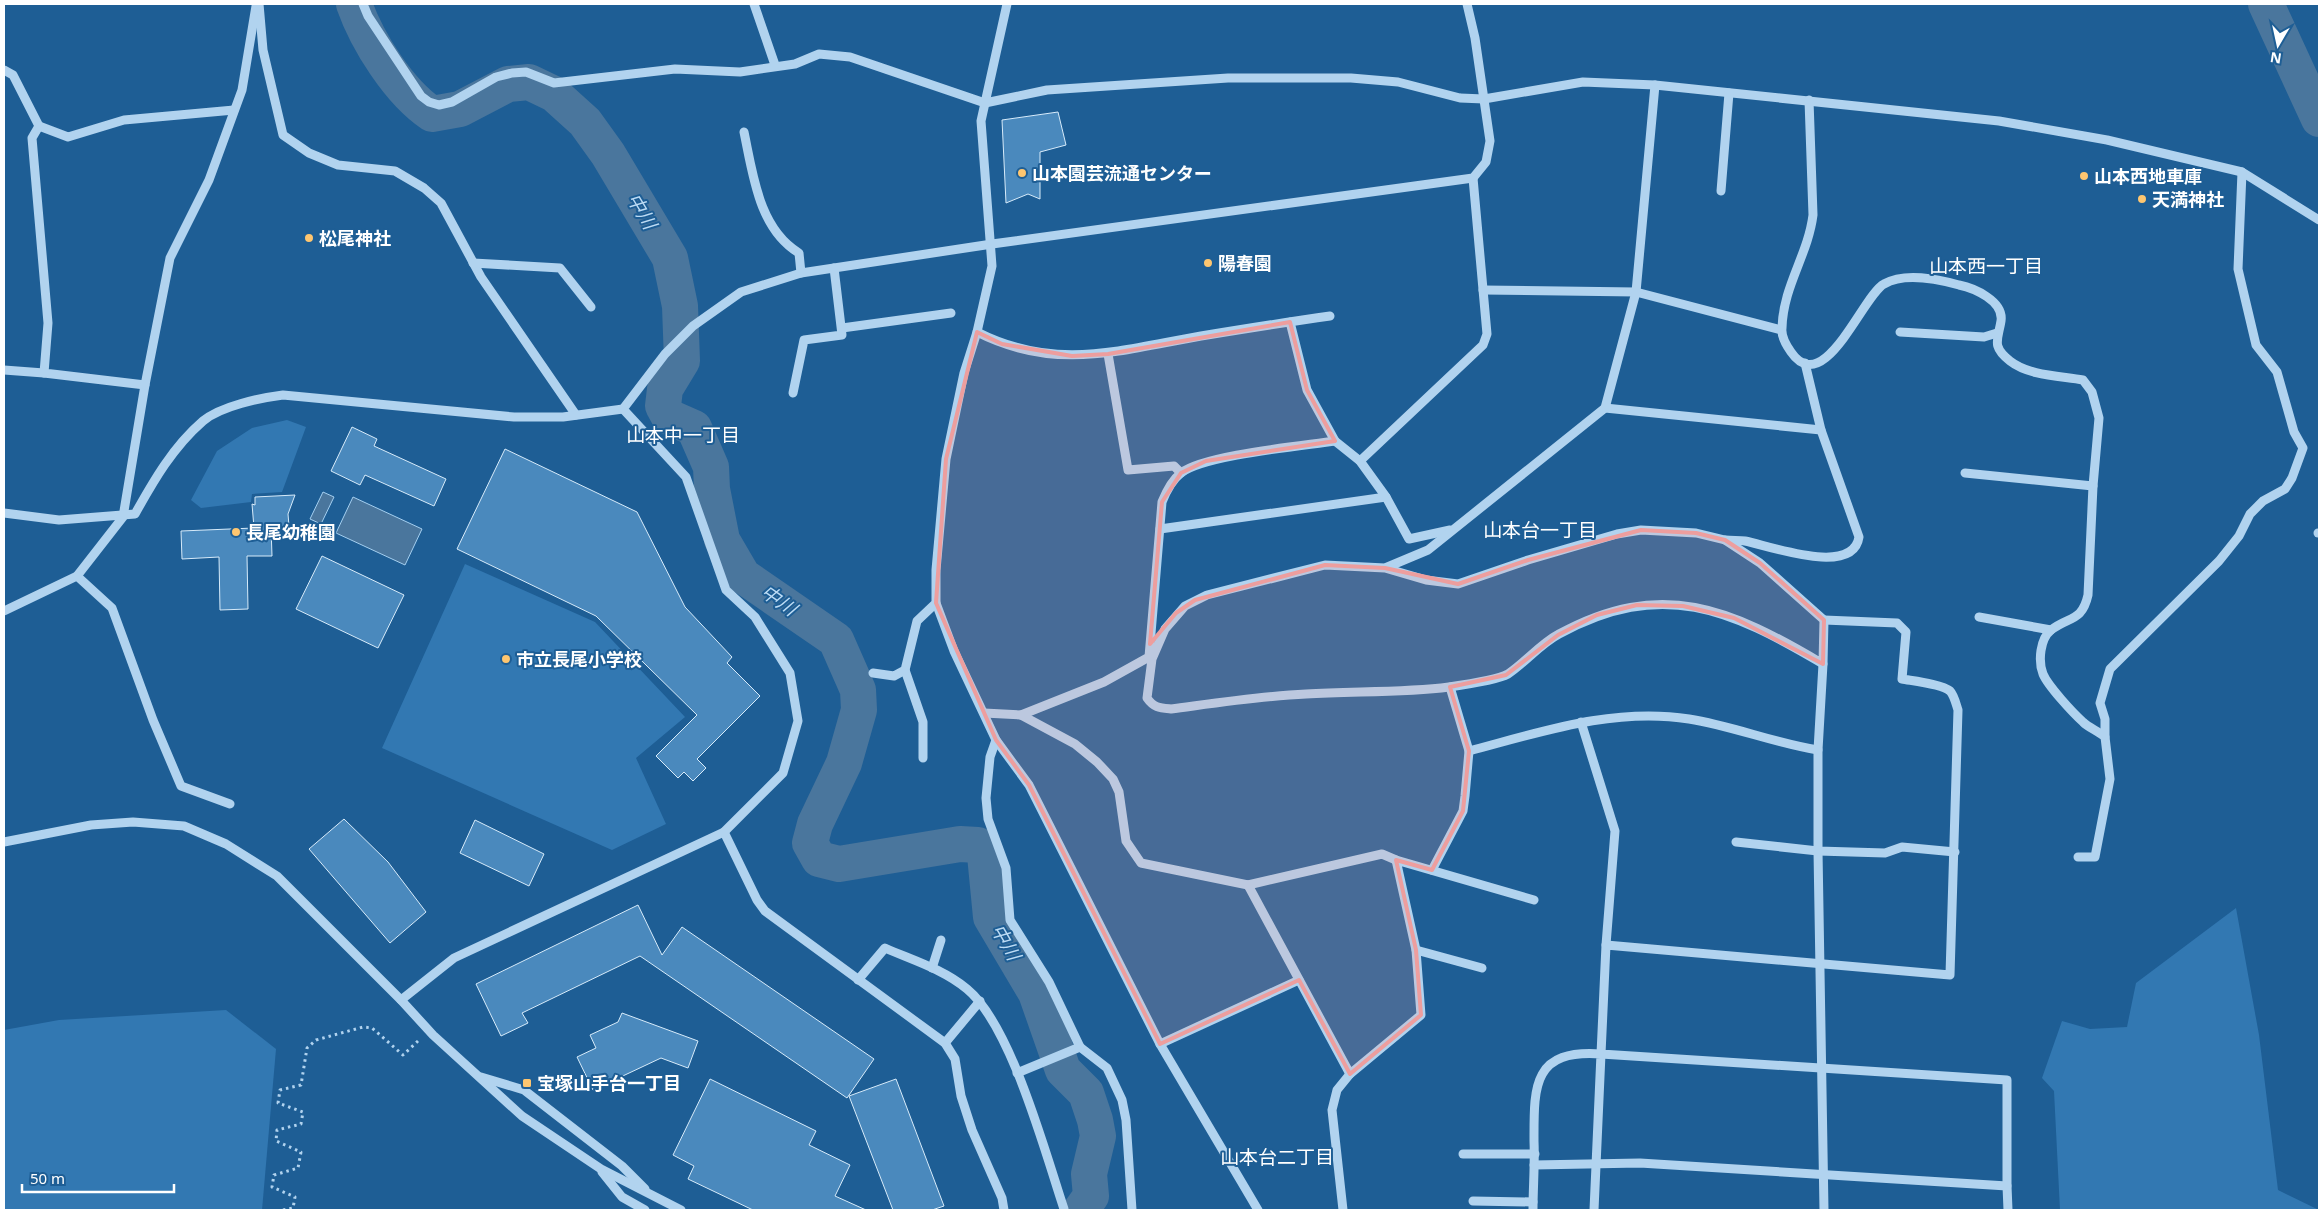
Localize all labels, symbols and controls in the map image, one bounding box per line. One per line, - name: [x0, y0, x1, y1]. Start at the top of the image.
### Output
- north arrow: [2253, 20, 2303, 70]
- text: N: [2269, 48, 2283, 69]
- place label: 山本園芸流通センター: [1032, 161, 1212, 185]
- place label: 山本西地車庫: [2094, 164, 2202, 188]
- marker: 山本園芸流通センター: [1016, 167, 1028, 179]
- marker: 山本西地車庫: [2078, 170, 2090, 182]
- place label: 天満神社: [2152, 187, 2224, 211]
- water label: 中川: [621, 188, 664, 236]
- marker: 天満神社: [2136, 193, 2148, 205]
- place label: 松尾神社: [319, 226, 391, 250]
- marker: 松尾神社: [303, 232, 315, 244]
- place label: 陽春園: [1218, 251, 1272, 275]
- district label: 山本西一丁目: [1929, 253, 2043, 279]
- marker: 陽春園: [1202, 257, 1214, 269]
- district label: 山本中一丁目: [626, 422, 740, 448]
- district label: 山本台一丁目: [1483, 517, 1597, 543]
- place label: 長尾幼稚園: [246, 520, 336, 544]
- marker: 長尾幼稚園: [230, 526, 242, 538]
- water label: 中川: [756, 578, 804, 623]
- place label: 市立長尾小学校: [516, 647, 642, 671]
- marker: 市立長尾小学校: [500, 653, 512, 665]
- water label: 中川: [985, 919, 1028, 967]
- place label: 宝塚山手台一丁目: [537, 1071, 681, 1095]
- marker: 宝塚山手台一丁目: [521, 1077, 533, 1089]
- district label: 山本台二丁目: [1220, 1144, 1334, 1170]
- scale bar: [22, 1162, 175, 1194]
- text: 50 m: [30, 1168, 65, 1188]

